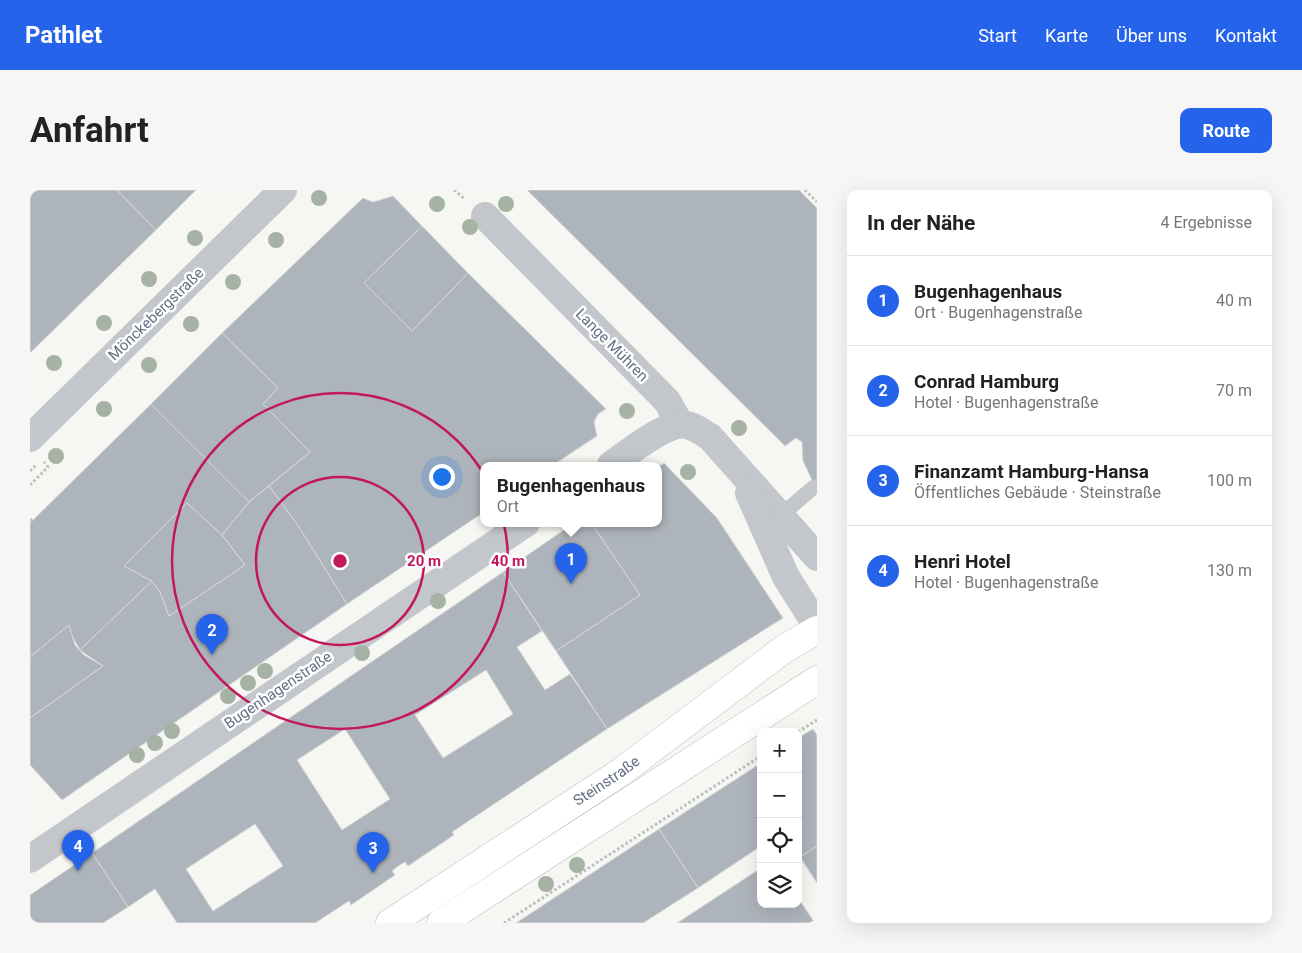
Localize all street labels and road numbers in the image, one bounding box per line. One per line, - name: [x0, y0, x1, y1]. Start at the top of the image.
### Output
- street label: Mönckebergstraße: [105, 264, 207, 364]
- street label: Lange Mühren: [572, 305, 652, 385]
- street label: Bugenhagenstraße: [221, 647, 335, 733]
- street label: Steinstraße: [570, 752, 643, 810]

